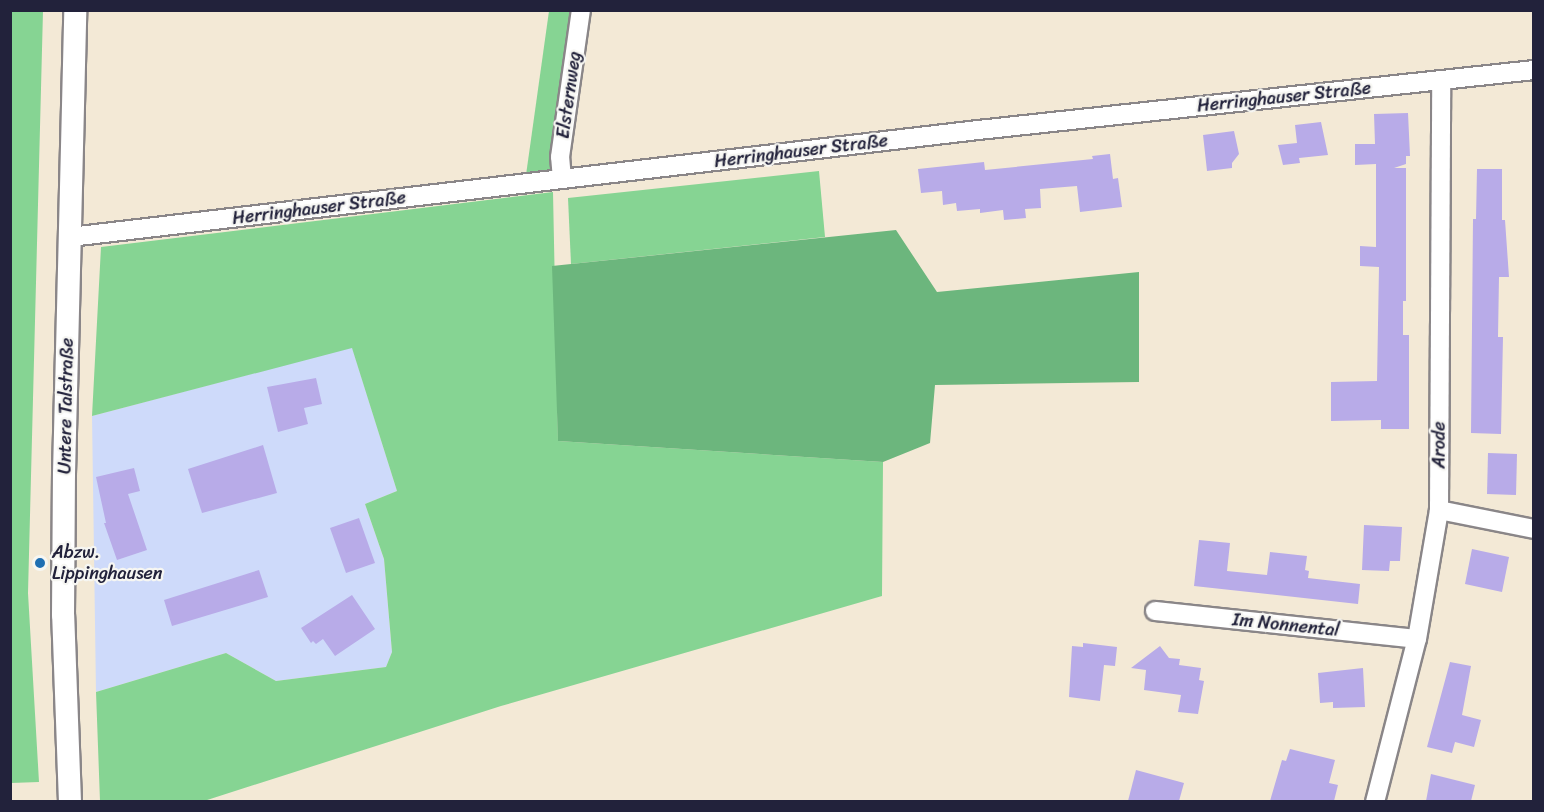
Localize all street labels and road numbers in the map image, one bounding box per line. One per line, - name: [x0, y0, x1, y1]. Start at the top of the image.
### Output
- street label: Elsternweg: [552, 50, 586, 140]
- street label: Herringhauser Straße: [1196, 77, 1372, 117]
- street label: Herringhauser Straße: [713, 130, 889, 172]
- street label: Herringhauser Straße: [231, 187, 407, 229]
- street label: Untere Talstraße: [54, 338, 78, 474]
- street label: Arode: [1428, 421, 1450, 469]
- street label: Im Nonnental: [1231, 609, 1341, 641]

